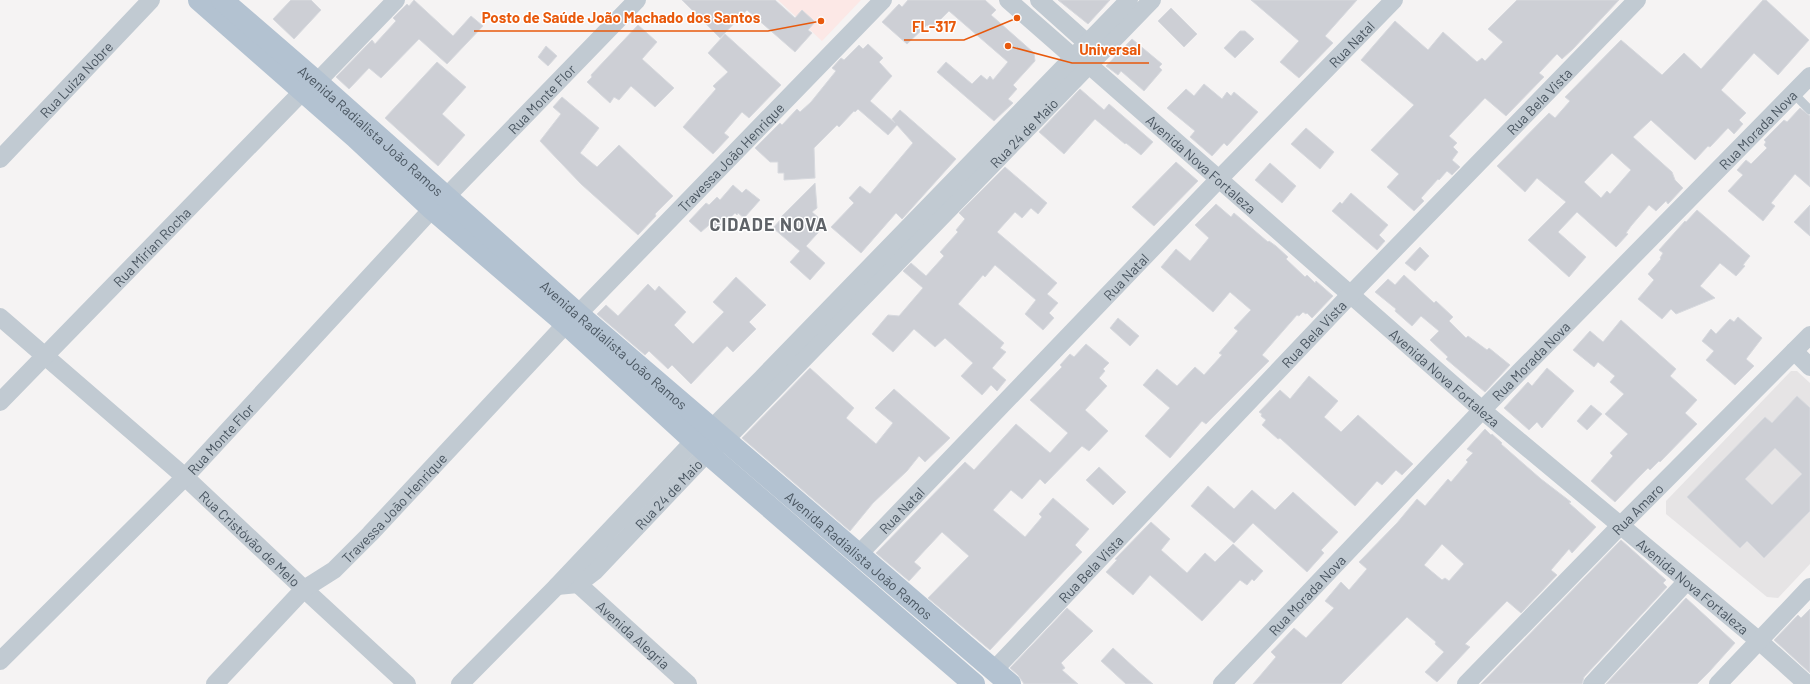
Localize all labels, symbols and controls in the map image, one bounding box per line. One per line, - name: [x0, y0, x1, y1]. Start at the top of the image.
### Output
- callout: Posto de Saúde João Machado dos Santos: [474, 4, 768, 31]
- text: Posto de Saúde João Machado dos Santos: [482, 8, 761, 26]
- callout: FL-317: [904, 13, 964, 40]
- text: FL-317: [912, 17, 957, 35]
- street label: Rua Natal: [1325, 17, 1378, 70]
- callout: Universal: [1072, 36, 1149, 63]
- street label: Rua Luiza Nobre: [36, 38, 116, 121]
- text: Universal: [1079, 40, 1141, 58]
- street label: Rua Monte Flor: [504, 60, 579, 137]
- street label: Avenida Radialista João Ramos: [295, 61, 447, 199]
- street label: Rua Bela Vista: [1503, 64, 1575, 138]
- street label: Rua Morada Nova: [1715, 86, 1800, 172]
- street label: Rua 24 de Maio: [986, 94, 1061, 171]
- street label: Travessa João Henrique: [674, 99, 787, 215]
- street label: Avenida Nova Fortaleza: [1143, 111, 1260, 217]
- street label: Rua Mirian Rocha: [109, 203, 194, 290]
- district label: CIDADE NOVA: [710, 213, 828, 235]
- street label: Rua Natal: [1099, 249, 1152, 303]
- street label: Avenida Radialista João Ramos: [537, 277, 691, 413]
- street label: Rua Bela Vista: [1278, 296, 1349, 371]
- street label: Rua Morada Nova: [1488, 317, 1573, 404]
- street label: Avenida Nova Fortaleza: [1386, 325, 1504, 430]
- street label: Rua Monte Flor: [183, 400, 257, 478]
- street label: Travessa João Henrique: [338, 449, 450, 566]
- street label: Rua 24 de Maio: [631, 455, 706, 532]
- street label: Rua Amaro: [1608, 479, 1666, 538]
- street label: Rua Natal: [875, 483, 928, 537]
- street label: Rua Cristóvão de Melo: [196, 487, 304, 590]
- street label: Avenida Radialista João Ramos: [782, 487, 936, 623]
- street label: Rua Bela Vista: [1055, 531, 1126, 606]
- street label: Avenida Nova Fortaleza: [1634, 534, 1753, 637]
- street label: Rua Morada Nova: [1265, 551, 1349, 638]
- street label: Avenida Alegria: [593, 597, 674, 672]

